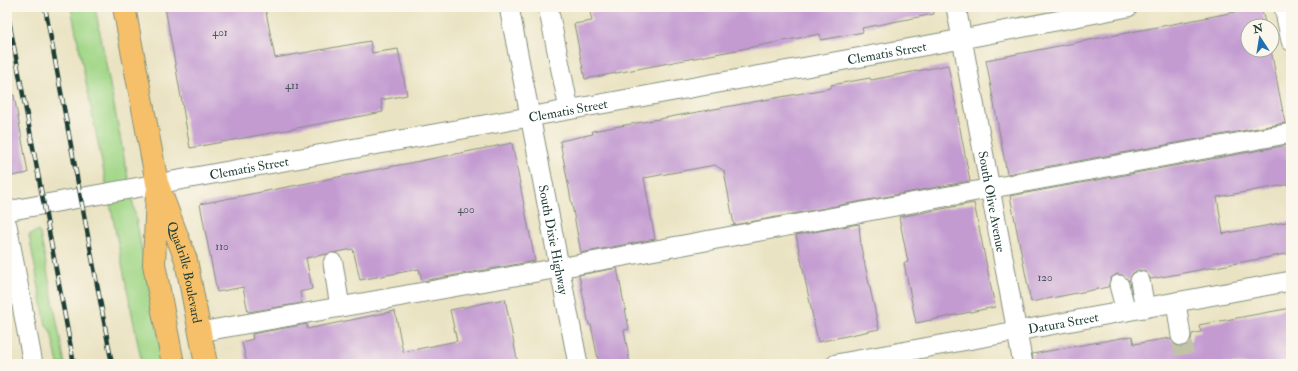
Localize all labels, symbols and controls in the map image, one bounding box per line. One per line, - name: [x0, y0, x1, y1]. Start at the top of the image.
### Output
- north arrow: [1240, 18, 1280, 58]
- text: N: [1251, 21, 1265, 36]
- house number: 401: [212, 26, 228, 39]
- street label: Clematis Street: [846, 39, 928, 68]
- house number: 411: [285, 79, 299, 92]
- street label: Clematis Street: [527, 96, 609, 126]
- street label: South Olive Avenue: [974, 150, 1009, 254]
- street label: Clematis Street: [209, 153, 290, 183]
- street label: South Dixie Highway: [535, 184, 571, 297]
- house number: 400: [457, 203, 475, 216]
- street label: Quadrille Boulevard: [163, 219, 205, 325]
- house number: 110: [215, 240, 229, 253]
- house number: 120: [1037, 271, 1053, 284]
- street label: Datura Street: [1027, 309, 1100, 338]

